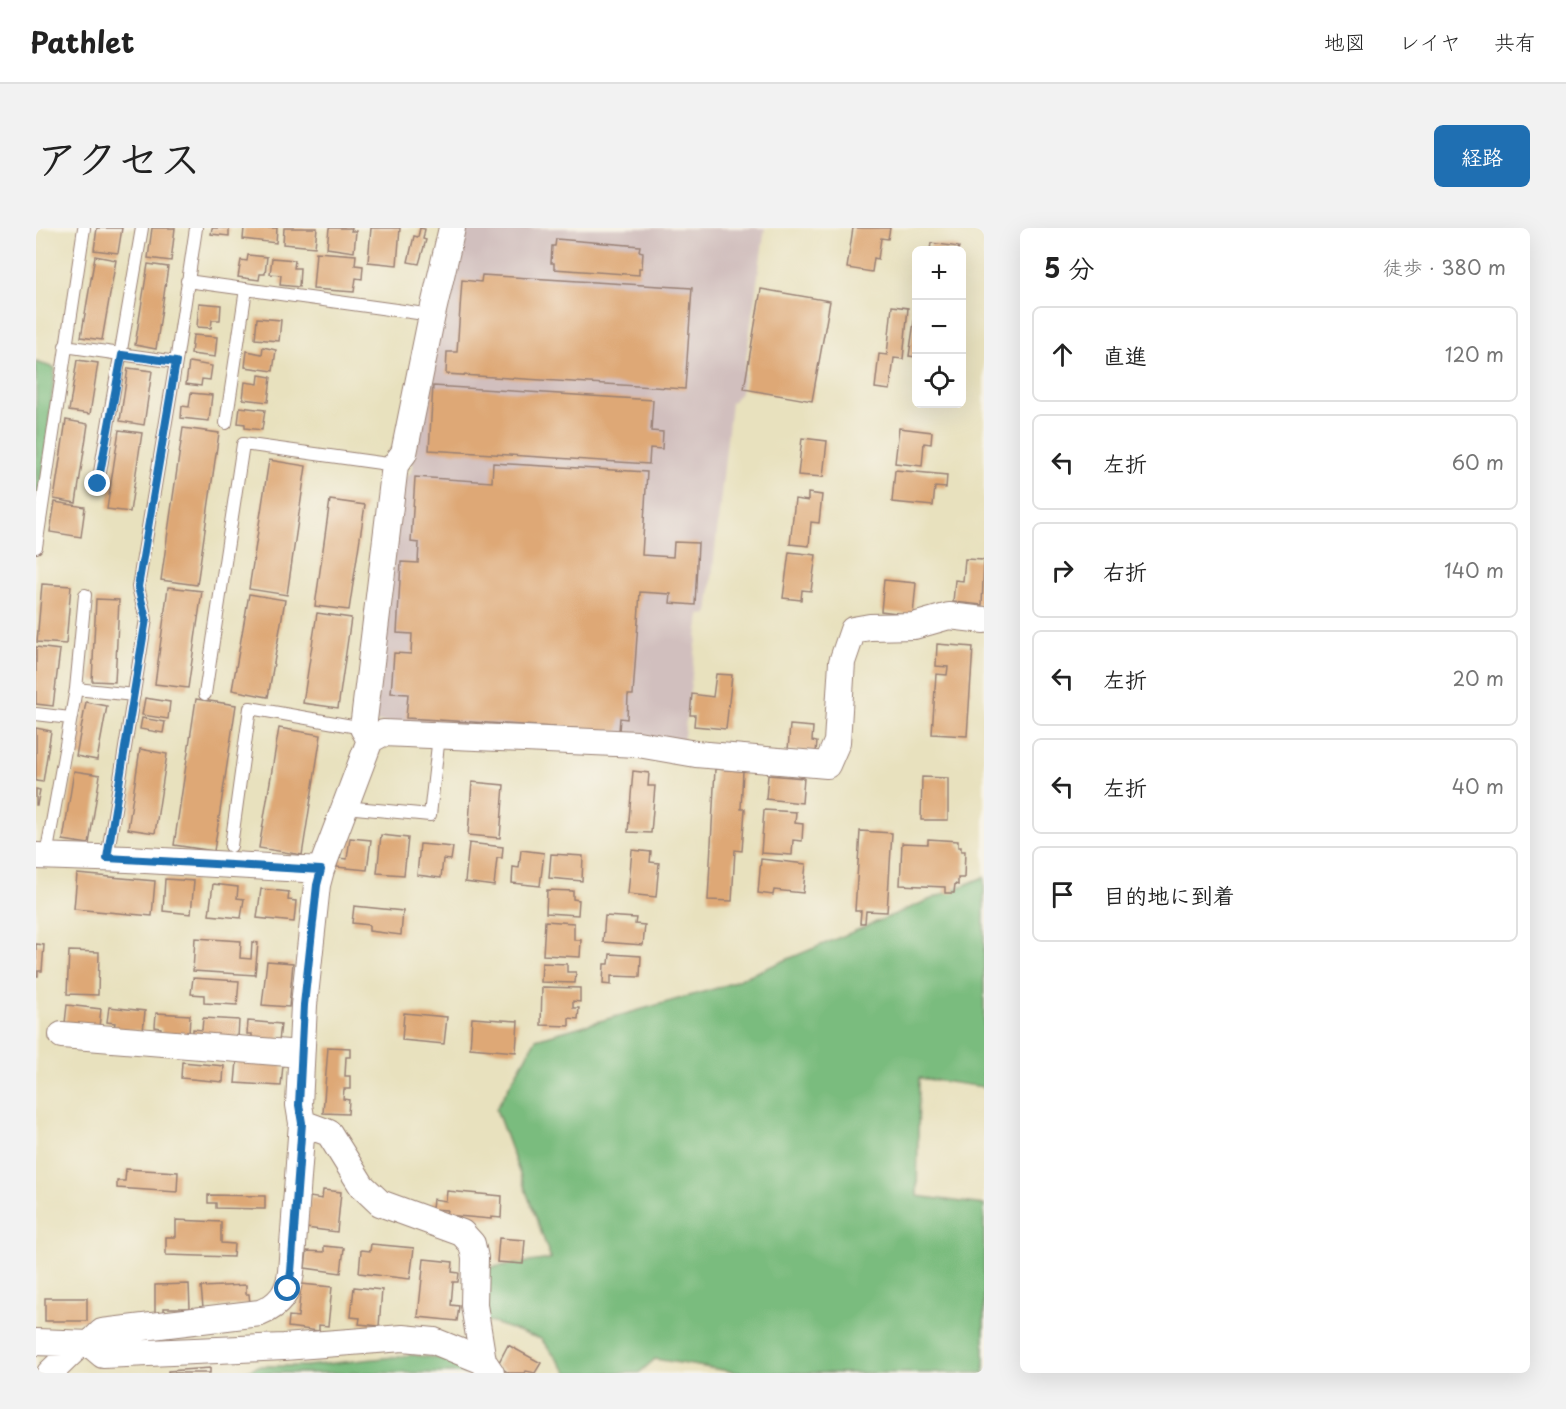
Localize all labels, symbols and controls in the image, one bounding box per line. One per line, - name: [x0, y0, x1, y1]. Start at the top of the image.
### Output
- text: Pathlet: [30, 20, 134, 63]
- text: 地図: [1324, 25, 1366, 57]
- text: レイヤ: [1399, 25, 1461, 57]
- text: 共有: [1494, 25, 1536, 57]
- text: アクセス: [36, 125, 201, 188]
- button: 経路: [1434, 125, 1530, 187]
- map controls: [912, 246, 966, 408]
- button: +: [912, 246, 966, 300]
- text: 5 分: [1044, 248, 1094, 287]
- text: 徒歩 · 380 m: [1383, 252, 1506, 282]
- button: −: [912, 300, 966, 354]
- icon: ahead: [1046, 338, 1079, 371]
- text: 直進: [1103, 338, 1147, 371]
- text: 120 m: [1445, 339, 1504, 369]
- button: locate: [912, 354, 966, 408]
- icon: left: [1046, 446, 1079, 479]
- text: 左折: [1103, 446, 1147, 479]
- text: 60 m: [1452, 447, 1504, 477]
- route end: [84, 470, 110, 496]
- icon: right: [1046, 554, 1079, 587]
- text: 右折: [1103, 554, 1147, 587]
- text: 140 m: [1444, 555, 1504, 585]
- icon: left: [1046, 662, 1079, 695]
- text: 左折: [1103, 662, 1147, 695]
- text: 20 m: [1452, 663, 1504, 693]
- icon: left: [1046, 770, 1079, 803]
- text: 左折: [1103, 770, 1147, 803]
- text: 40 m: [1452, 771, 1504, 801]
- icon: arrive: [1046, 878, 1079, 911]
- text: 目的地に到着: [1103, 878, 1235, 911]
- route start: [274, 1275, 300, 1301]

